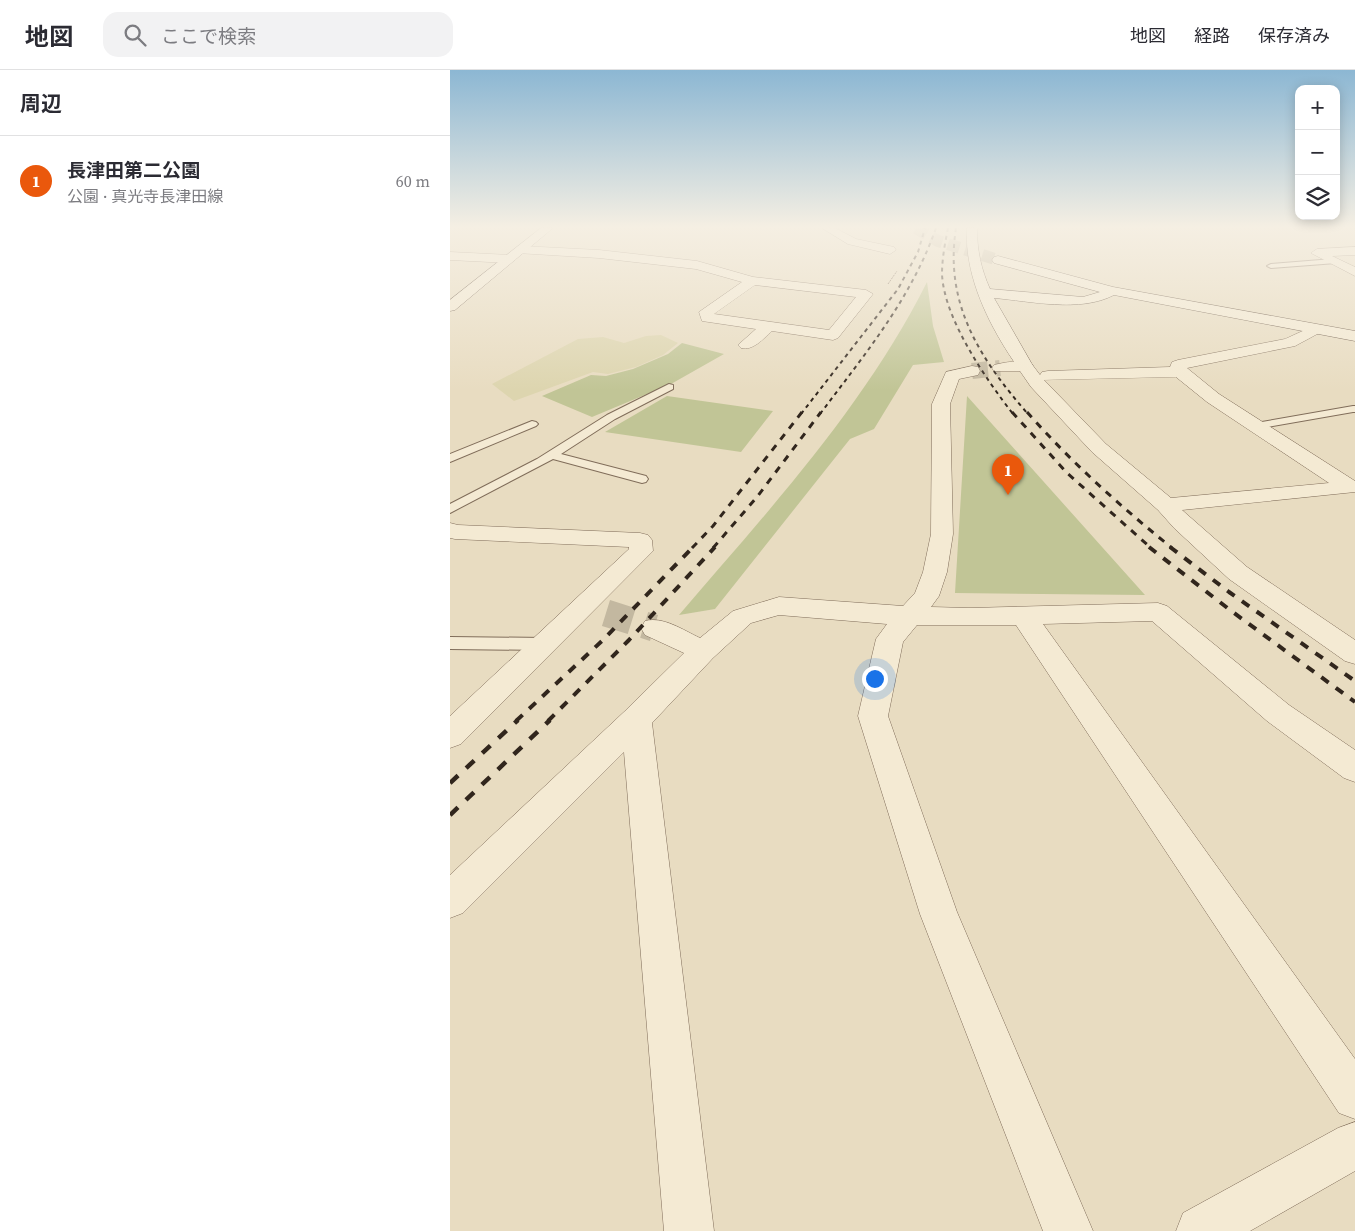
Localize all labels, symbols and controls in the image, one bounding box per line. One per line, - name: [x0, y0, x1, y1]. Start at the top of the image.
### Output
- search box: [103, 12, 453, 57]
- text: 地図: [25, 20, 73, 53]
- icon: search: [121, 21, 149, 49]
- text: ここで検索: [161, 23, 256, 49]
- text: 地図: [1130, 23, 1166, 48]
- text: 経路: [1194, 23, 1230, 48]
- text: 保存済み: [1258, 23, 1330, 48]
- map controls: [1295, 85, 1340, 220]
- button: +: [1295, 85, 1340, 130]
- text: 周辺: [20, 89, 62, 118]
- button: −: [1295, 130, 1340, 175]
- text: 長津田第二公園: [67, 157, 200, 183]
- text: 1: [32, 170, 40, 192]
- text: 60 m: [396, 170, 430, 192]
- button: layers: [1295, 175, 1340, 220]
- text: 公園 · 真光寺長津田線: [67, 185, 223, 207]
- pin: 1: [992, 454, 1024, 495]
- your location: [862, 666, 888, 692]

